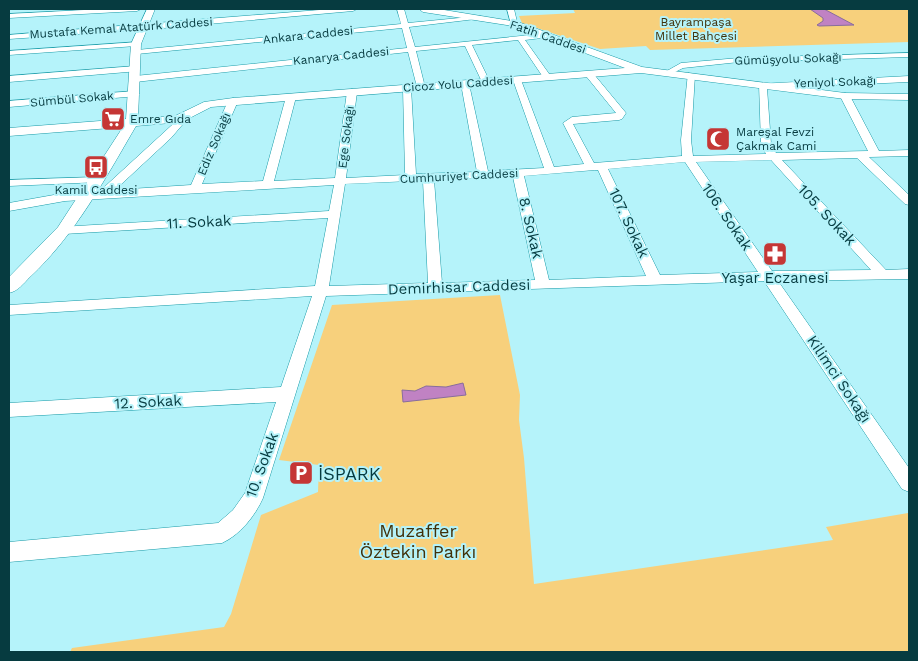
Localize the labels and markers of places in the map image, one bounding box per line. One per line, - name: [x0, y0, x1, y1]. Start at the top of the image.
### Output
- supermarket icon: Emre Gıda: [100, 106, 126, 132]
- place label: Emre Gıda: [130, 112, 191, 126]
- place label: Mareşal Fevzi Çakmak Cami: [736, 125, 816, 153]
- mosque icon: Mareşal Fevzi Çakmak Cami: [705, 126, 731, 152]
- bus stop icon: Kamil Caddesi: [83, 154, 109, 180]
- place label: Kamil Caddesi: [55, 183, 137, 197]
- pharmacy icon: Yaşar Eczanesi: [762, 241, 788, 267]
- place label: Yaşar Eczanesi: [721, 269, 829, 287]
- parking icon: İSPARK: [288, 460, 314, 486]
- place label: İSPARK: [318, 463, 381, 484]

